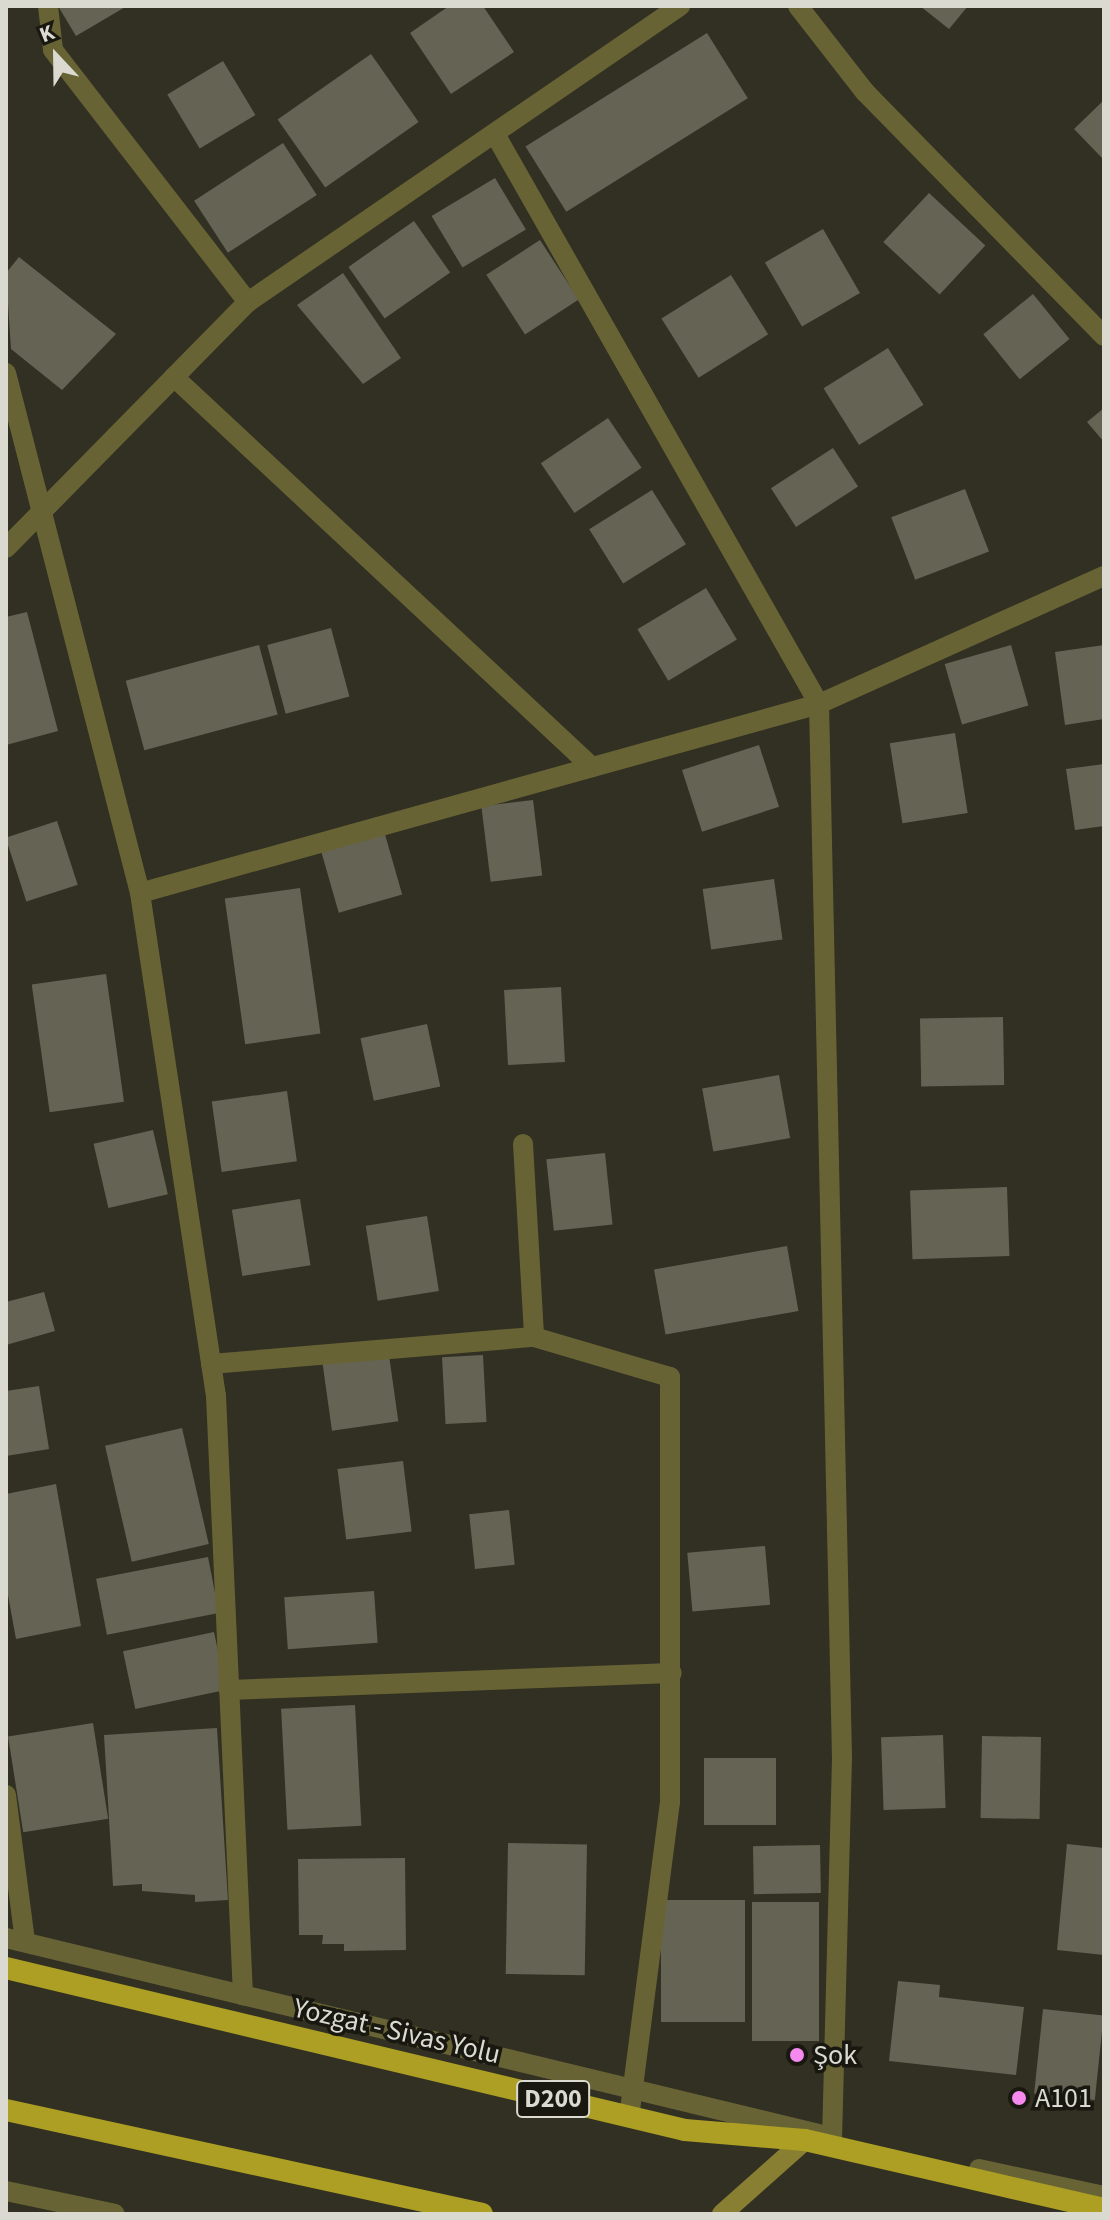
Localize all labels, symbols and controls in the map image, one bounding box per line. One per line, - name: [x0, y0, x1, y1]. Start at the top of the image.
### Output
- north arrow: [16, 16, 96, 96]
- text: K: [35, 16, 59, 51]
- street label: Yozgat - Sivas Yolu: [290, 1991, 504, 2071]
- place label: Şok: [813, 2038, 857, 2072]
- marker: Şok: [788, 2046, 806, 2064]
- road number: D200: [515, 2077, 591, 2121]
- place label: A101: [1035, 2081, 1092, 2115]
- marker: A101: [1010, 2089, 1028, 2107]

